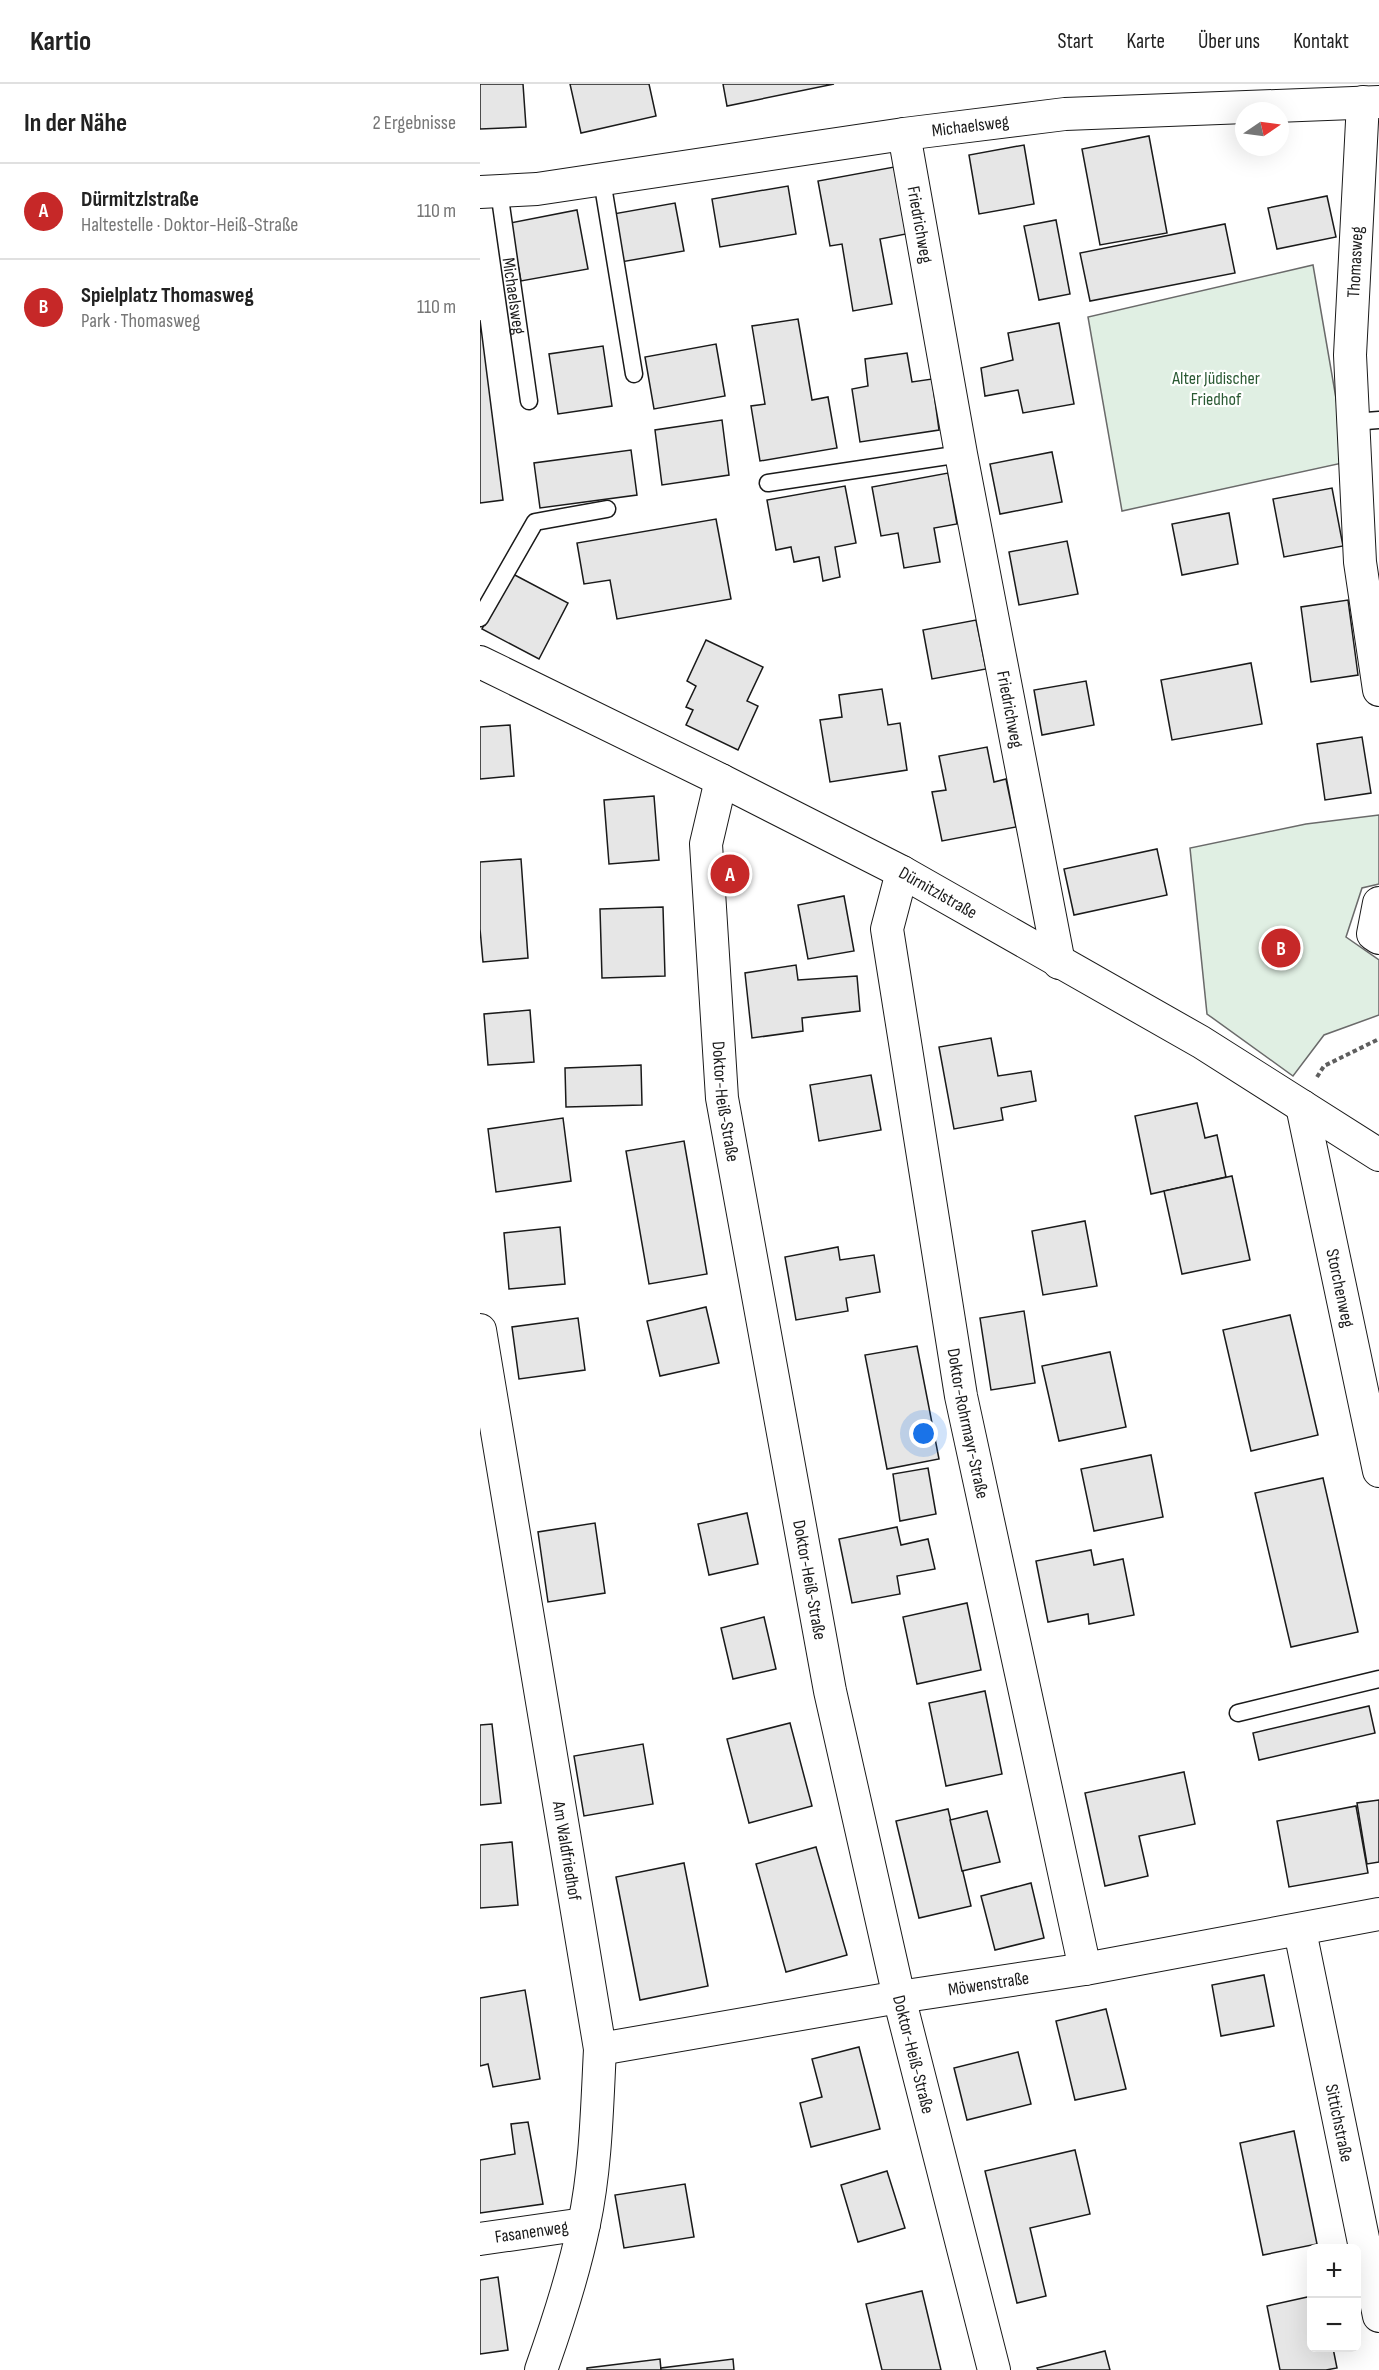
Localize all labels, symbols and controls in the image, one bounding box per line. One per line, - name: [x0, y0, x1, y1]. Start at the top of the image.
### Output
- text: Kartio: [30, 25, 91, 58]
- text: Start: [1057, 29, 1094, 54]
- text: Karte: [1127, 29, 1165, 54]
- text: Über uns: [1198, 29, 1260, 54]
- text: Kontakt: [1293, 29, 1349, 54]
- north arrow: [1235, 102, 1289, 156]
- text: In der Nähe: [24, 108, 127, 139]
- text: 2 Ergebnisse: [372, 111, 456, 135]
- street label: Michaelsweg: [931, 111, 1010, 141]
- street label: Friedrichweg: [902, 184, 937, 265]
- text: Dürmitzlstraße: [81, 186, 199, 213]
- text: A: [39, 199, 48, 223]
- text: 110 m: [417, 199, 456, 223]
- text: Haltestelle · Doktor-Heiß-Straße: [81, 213, 298, 237]
- street label: Thomasweg: [1343, 226, 1368, 298]
- street label: Michaelsweg: [498, 256, 529, 336]
- text: Spielplatz Thomasweg: [81, 282, 254, 309]
- text: B: [39, 295, 48, 319]
- text: 110 m: [417, 295, 456, 319]
- text: Park · Thomasweg: [81, 309, 200, 333]
- park label: Alter Jüdischer Friedhof: [1171, 368, 1260, 410]
- street label: Friedrichweg: [992, 669, 1027, 750]
- pin: A: [710, 852, 750, 896]
- street label: Dürnitzlstraße: [895, 862, 981, 924]
- pin: B: [1262, 926, 1300, 970]
- street label: Doktor-Heiß-Straße: [707, 1041, 743, 1163]
- street label: Storchenweg: [1321, 1247, 1358, 1329]
- street label: Doktor-Rohrmayr-Straße: [943, 1347, 993, 1501]
- your location: [909, 1419, 938, 1448]
- street label: Doktor-Heiß-Straße: [788, 1518, 830, 1642]
- street label: Am Waldfriedhof: [548, 1799, 585, 1903]
- street label: Möwenstraße: [947, 1968, 1031, 2000]
- street label: Doktor-Heiß-Straße: [888, 1993, 938, 2116]
- street label: Sittichstraße: [1321, 2082, 1357, 2164]
- street label: Fasanenweg: [493, 2216, 570, 2248]
- map controls: [1307, 2244, 1361, 2352]
- button: +: [1307, 2244, 1361, 2298]
- button: −: [1307, 2298, 1361, 2352]

